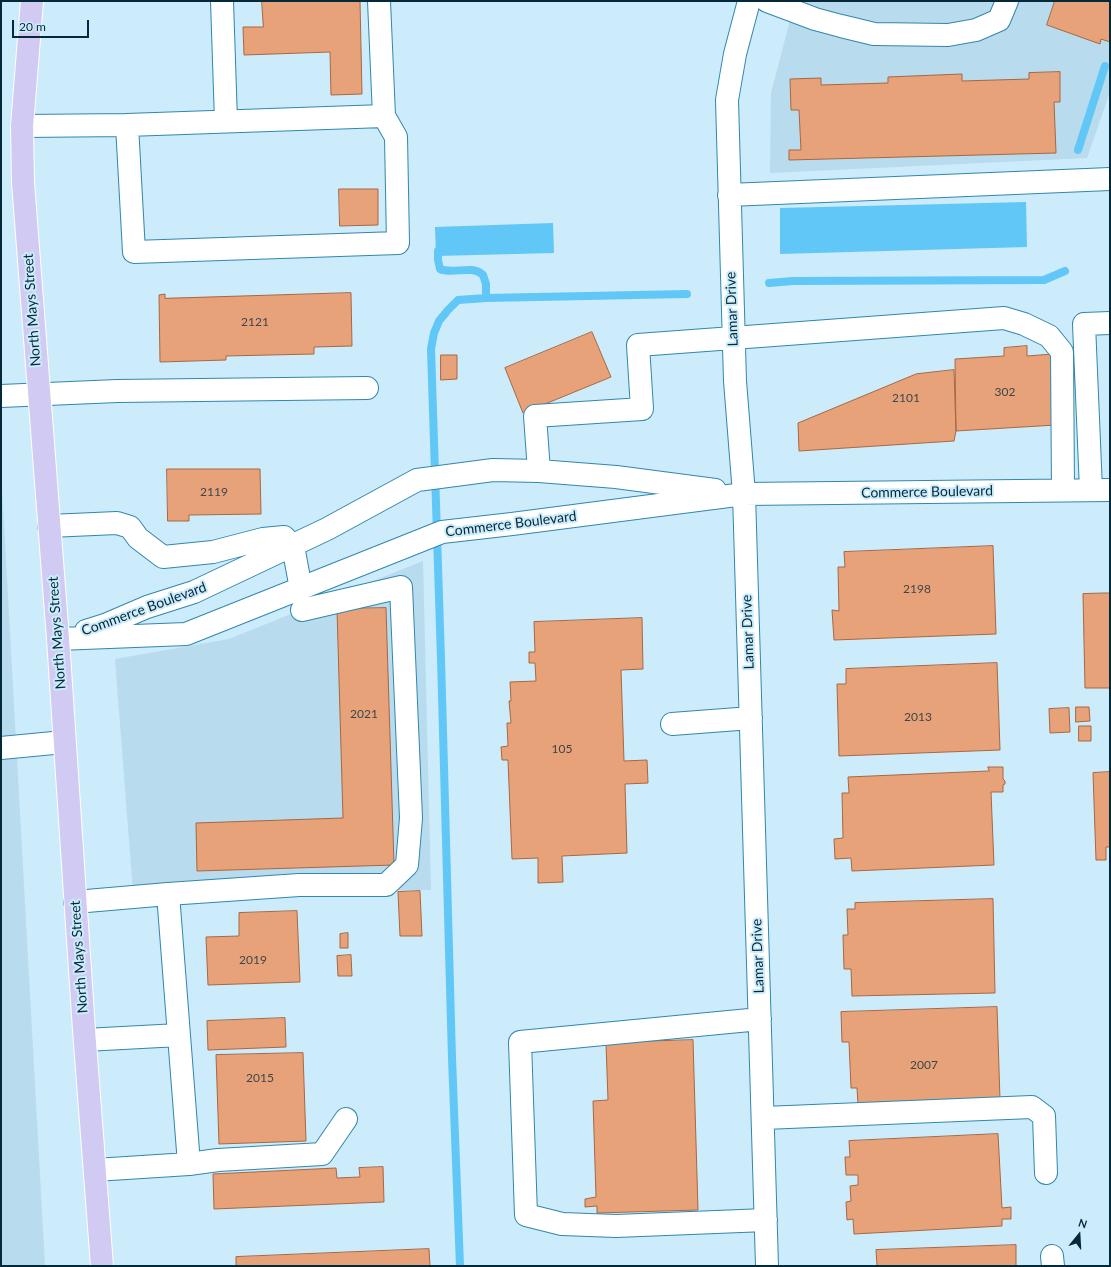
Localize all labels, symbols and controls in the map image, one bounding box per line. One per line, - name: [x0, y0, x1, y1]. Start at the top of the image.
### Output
- scale bar: [14, 12, 91, 38]
- text: 20 m: [19, 19, 46, 34]
- street label: North Mays Street: [20, 253, 44, 367]
- street label: Lamar Drive: [722, 271, 742, 347]
- house number: 2121: [241, 315, 269, 329]
- house number: 302: [995, 385, 1015, 399]
- house number: 2101: [892, 391, 920, 405]
- street label: Commerce Boulevard: [861, 482, 993, 502]
- house number: 2119: [200, 485, 228, 499]
- street label: Commerce Boulevard: [445, 508, 577, 540]
- street label: North Mays Street: [45, 576, 69, 690]
- street label: Commerce Boulevard: [79, 579, 209, 639]
- house number: 2198: [903, 582, 931, 596]
- street label: Lamar Drive: [738, 594, 758, 670]
- house number: 2021: [350, 707, 378, 721]
- house number: 2013: [904, 710, 932, 724]
- house number: 105: [552, 742, 572, 756]
- street label: North Mays Street: [67, 900, 91, 1014]
- street label: Lamar Drive: [748, 918, 768, 994]
- house number: 2019: [239, 953, 267, 967]
- house number: 2007: [910, 1058, 938, 1072]
- house number: 2015: [246, 1071, 274, 1085]
- north arrow: [1059, 1215, 1099, 1255]
- text: N: [1077, 1216, 1089, 1231]

